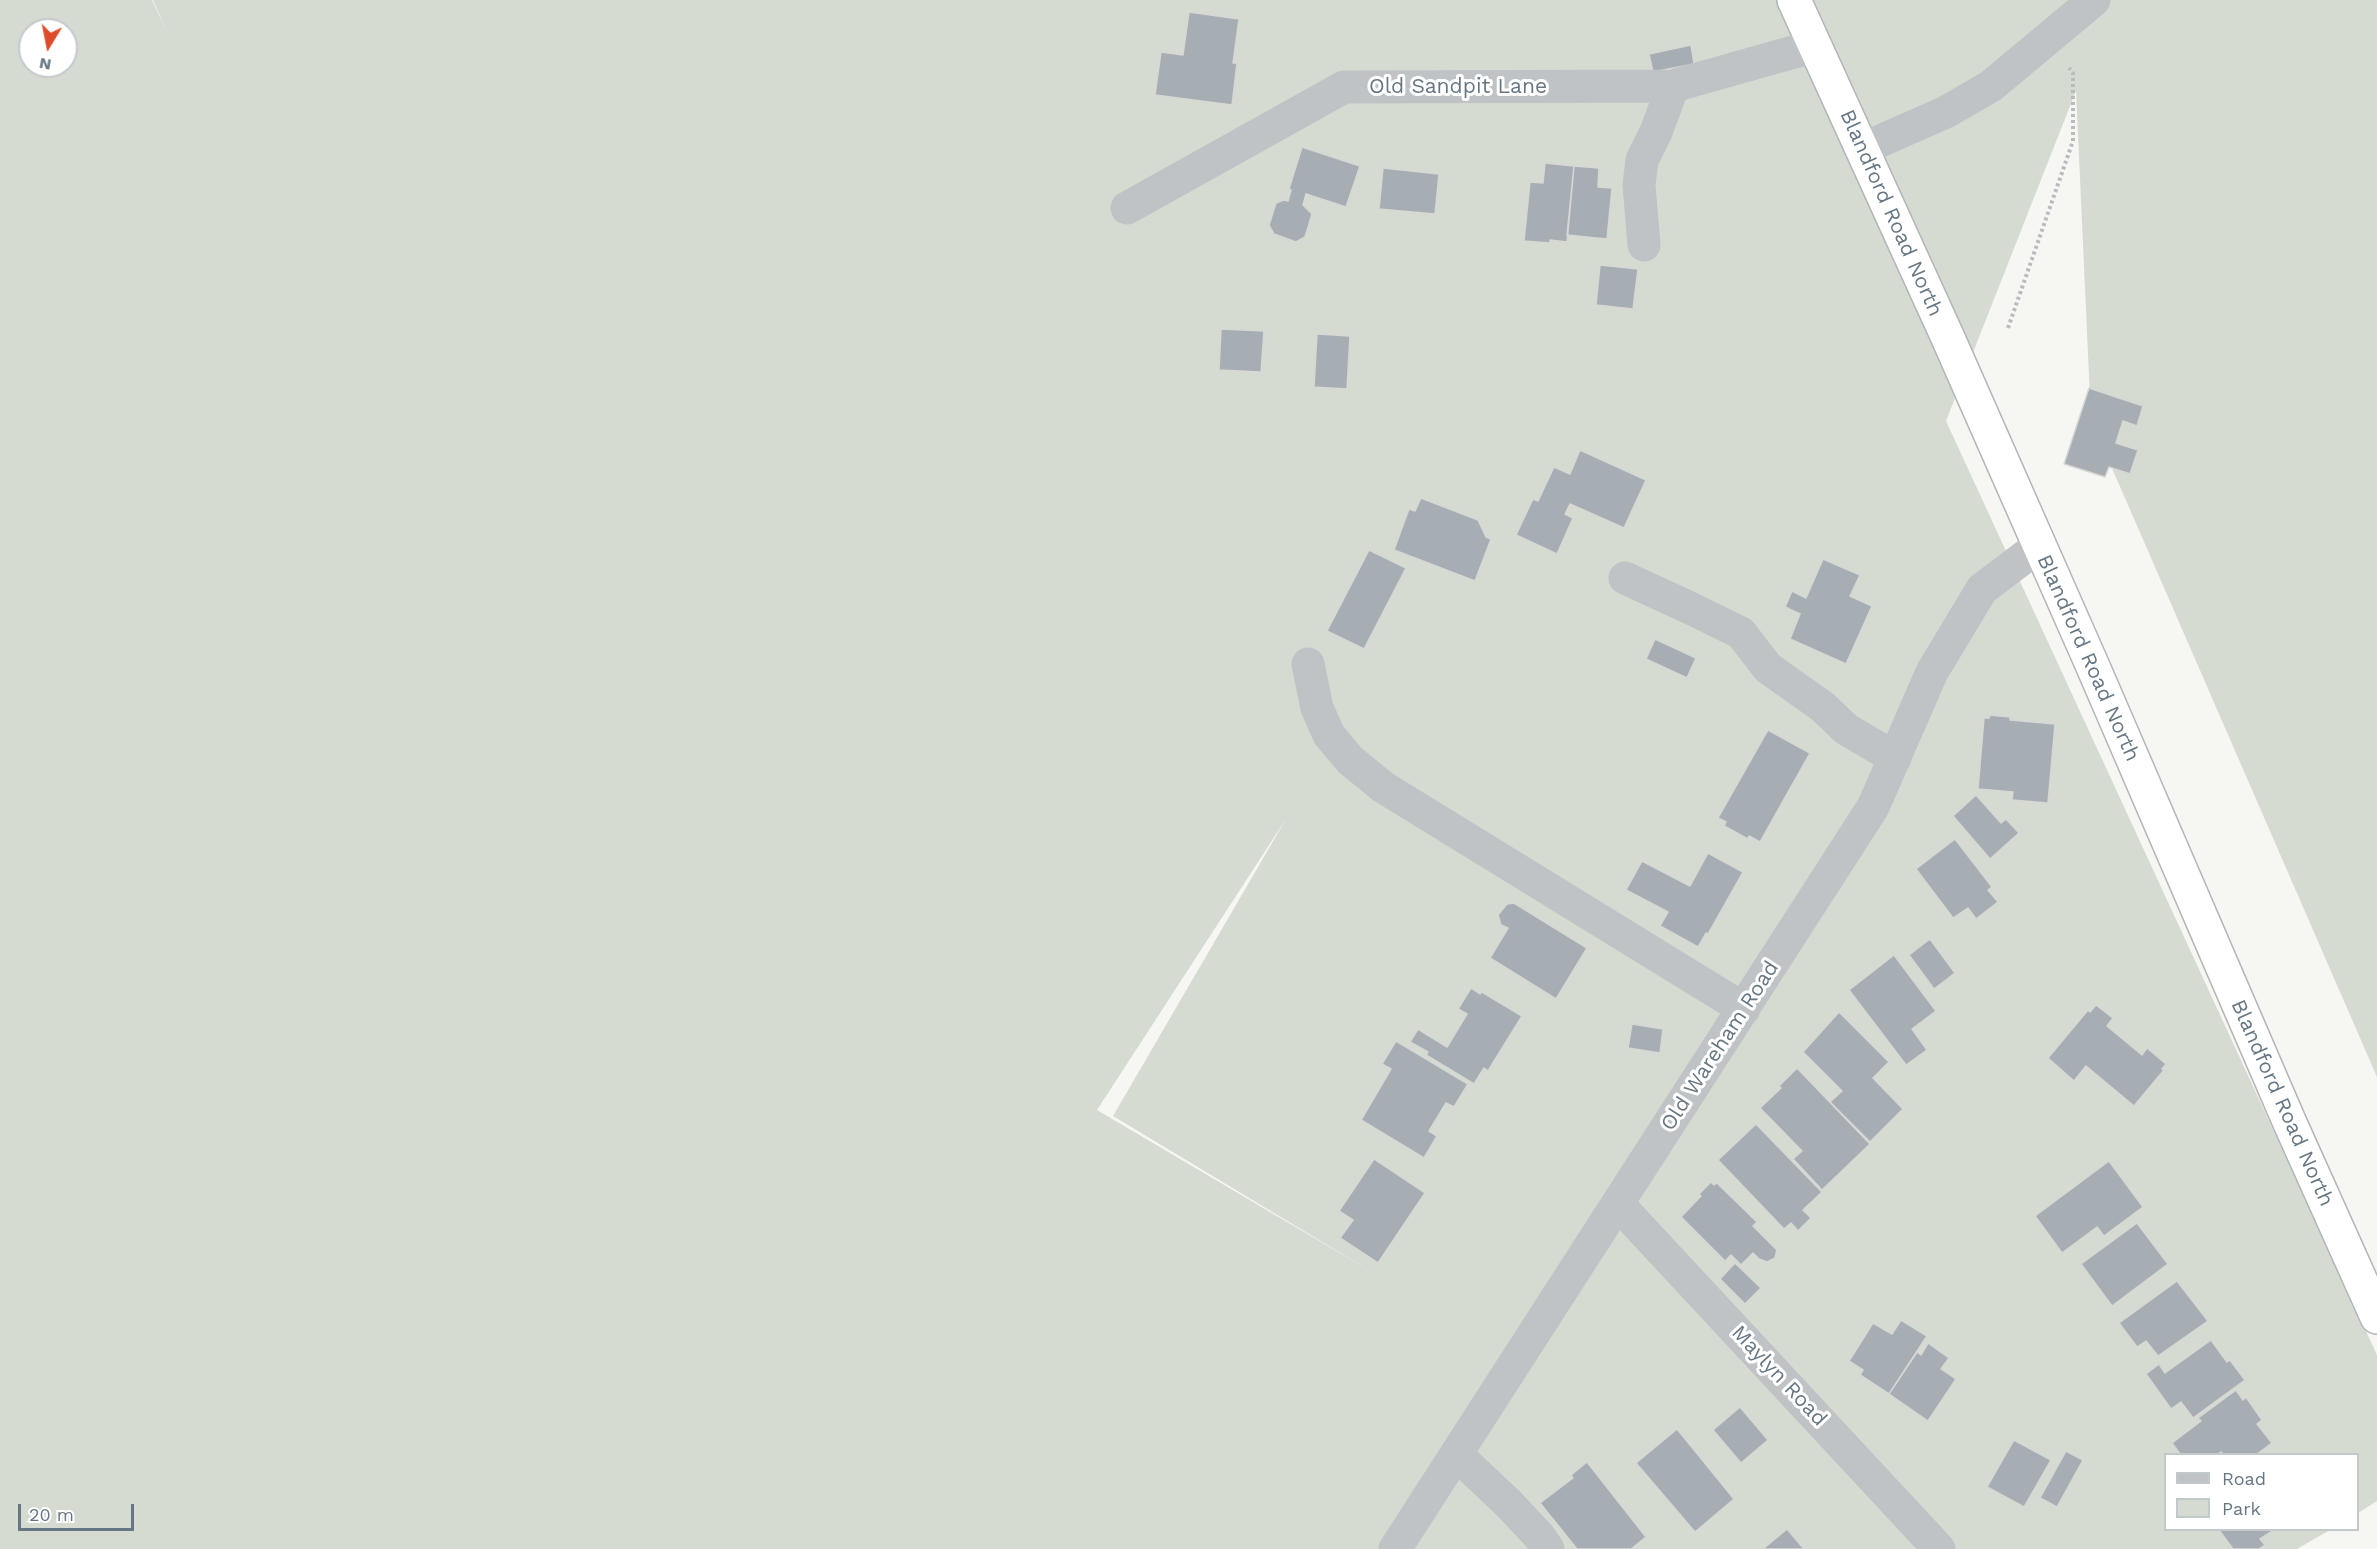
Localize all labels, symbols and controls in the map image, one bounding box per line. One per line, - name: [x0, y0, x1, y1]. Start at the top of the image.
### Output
- north arrow: [18, 18, 78, 78]
- text: N: [38, 54, 53, 75]
- street label: Old Sandpit Lane: [1369, 74, 1547, 100]
- street label: Blandford Road North: [1834, 106, 1948, 320]
- street label: Blandford Road North: [2031, 551, 2145, 765]
- street label: Old Wareham Road: [1656, 956, 1784, 1136]
- street label: Blandford Road North: [2225, 996, 2339, 1210]
- street label: Maylyn Road: [1726, 1321, 1832, 1431]
- legend: [2164, 1453, 2359, 1531]
- text: Road: [2222, 1468, 2266, 1489]
- scale bar: [21, 1492, 136, 1530]
- text: Park: [2222, 1498, 2261, 1519]
- text: 20 m: [29, 1504, 74, 1525]

